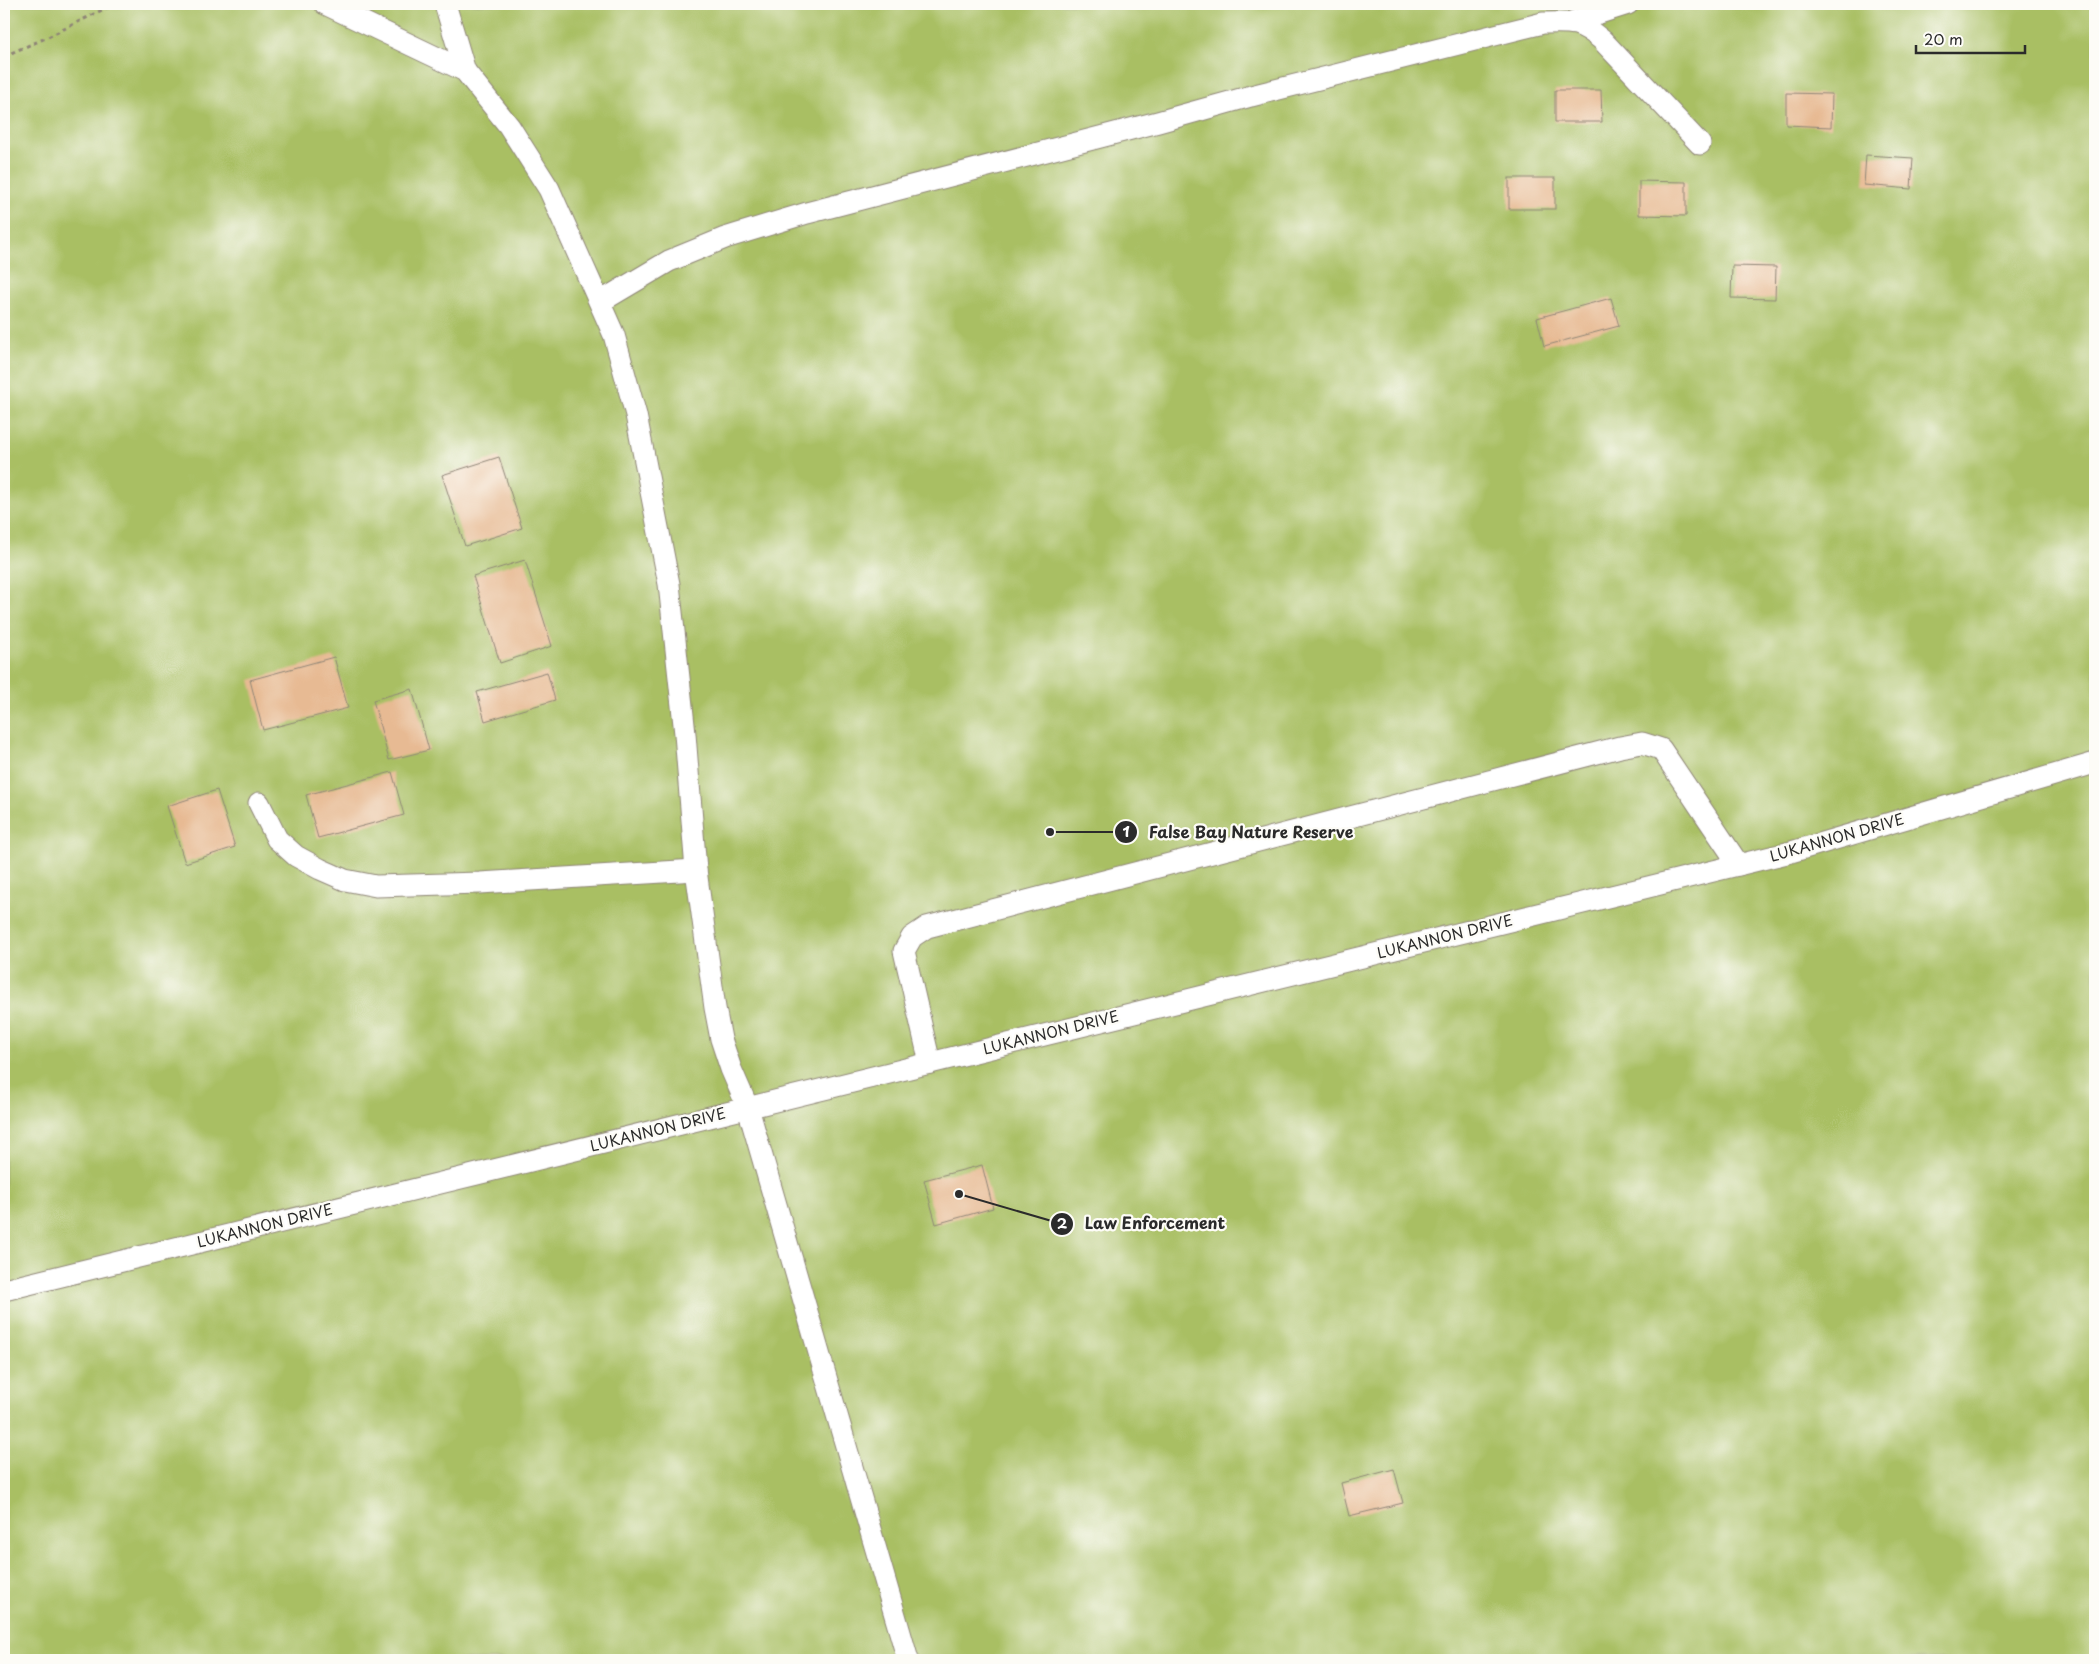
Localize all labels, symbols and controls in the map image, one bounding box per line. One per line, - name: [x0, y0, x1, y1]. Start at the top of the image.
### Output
- scale bar: [1916, 22, 2025, 54]
- text: 20 m: [1924, 27, 1963, 50]
- street label: LUKANNON DRIVE: [1767, 806, 1906, 867]
- callout: False Bay Nature Reserve: [1113, 816, 1363, 848]
- text: 1: [1122, 819, 1130, 842]
- text: False Bay Nature Reserve: [1149, 819, 1354, 843]
- street label: LUKANNON DRIVE: [1374, 908, 1515, 963]
- street label: LUKANNON DRIVE: [980, 1004, 1121, 1059]
- street label: LUKANNON DRIVE: [587, 1101, 728, 1156]
- street label: LUKANNON DRIVE: [194, 1197, 335, 1252]
- callout: Law Enforcement: [1050, 1208, 1236, 1239]
- text: Law Enforcement: [1085, 1210, 1226, 1234]
- text: 2: [1057, 1211, 1068, 1234]

